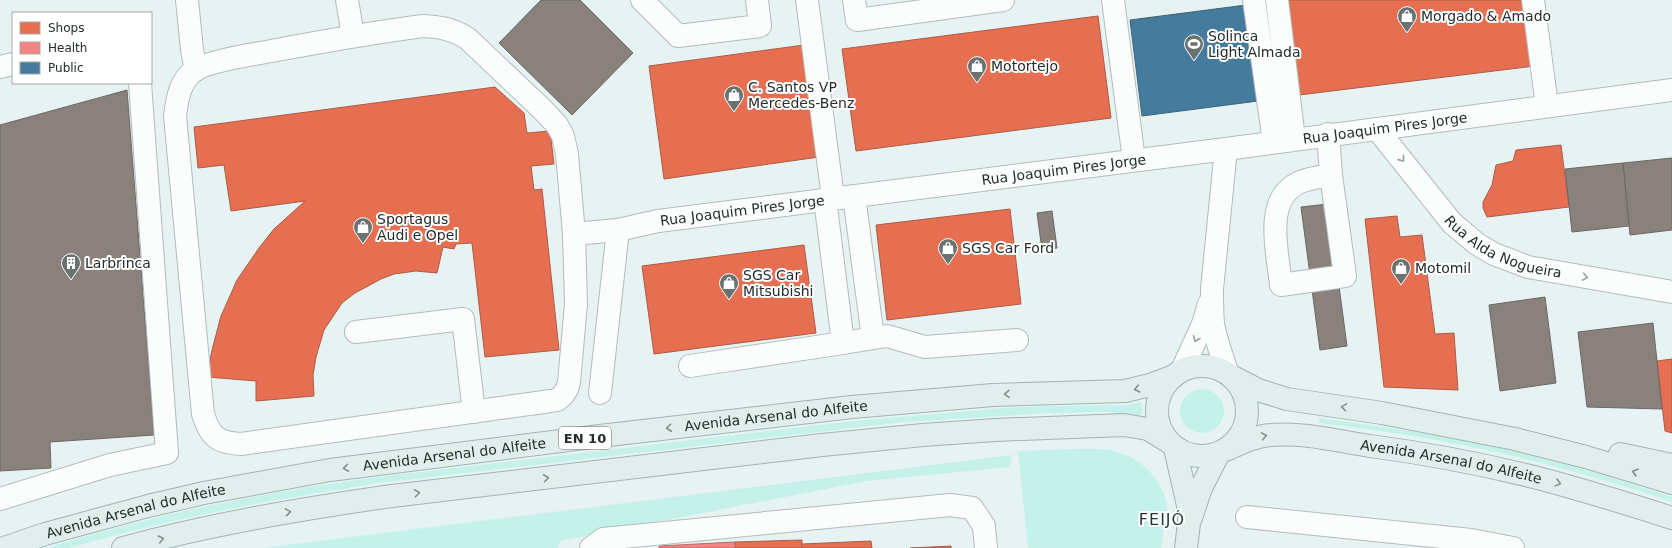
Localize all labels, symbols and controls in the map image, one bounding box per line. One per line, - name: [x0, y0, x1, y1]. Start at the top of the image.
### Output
- shop icon: Morgado & Amado: [1396, 5, 1418, 33]
- place label: Morgado & Amado: [1421, 8, 1551, 24]
- legend: [12, 12, 152, 84]
- text: Shops: [48, 21, 84, 35]
- place label: Solinca Light Almada: [1208, 28, 1301, 60]
- sports icon: Solinca Light Almada: [1183, 33, 1205, 61]
- text: Health: [48, 41, 87, 55]
- shop icon: Motortejo: [966, 55, 988, 83]
- place label: Motortejo: [991, 58, 1058, 74]
- text: Public: [48, 61, 84, 75]
- place label: C. Santos VP Mercedes-Benz: [748, 79, 854, 111]
- shop icon: C. Santos VP Mercedes-Benz: [723, 84, 745, 112]
- street label: Rua Joaquim Pires Jorge: [1302, 109, 1468, 147]
- street label: Rua Joaquim Pires Jorge: [981, 151, 1147, 188]
- one-way arrow: [1397, 155, 1404, 162]
- street label: Rua Joaquim Pires Jorge: [659, 192, 826, 229]
- place label: Sportagus Audi e Opel: [377, 211, 458, 243]
- street label: Rua Alda Nogueira: [1441, 212, 1563, 281]
- shop icon: Sportagus Audi e Opel: [352, 216, 374, 244]
- shop icon: SGS Car Ford: [937, 237, 959, 265]
- place label: SGS Car Ford: [962, 240, 1054, 256]
- building icon: Larbrinca: [60, 252, 82, 280]
- place label: Larbrinca: [85, 255, 151, 271]
- shop icon: Motomil: [1390, 257, 1412, 285]
- place label: Motomil: [1415, 260, 1471, 276]
- place label: SGS Car Mitsubishi: [743, 267, 813, 299]
- shop icon: SGS Car Mitsubishi: [718, 272, 740, 300]
- one-way arrow: [1582, 272, 1588, 281]
- one-way arrow: [1193, 336, 1201, 343]
- one-way arrow: [1134, 385, 1140, 393]
- one-way arrow: [1004, 390, 1010, 399]
- street label: Avenida Arsenal do Alfeite: [684, 398, 868, 434]
- one-way arrow: [1341, 403, 1347, 412]
- one-way arrow: [666, 423, 672, 432]
- road number: EN 10: [559, 427, 611, 449]
- one-way arrow: [1261, 432, 1267, 441]
- street label: Avenida Arsenal do Alfeite: [362, 435, 547, 474]
- street label: Avenida Arsenal do Alfeite: [1359, 437, 1544, 487]
- one-way arrow: [343, 463, 349, 472]
- one-way arrow: [1631, 468, 1638, 477]
- one-way arrow: [543, 474, 549, 483]
- one-way arrow: [1554, 479, 1561, 487]
- street label: Avenida Arsenal do Alfeite: [44, 481, 227, 541]
- one-way arrow: [414, 489, 420, 498]
- one-way arrow: [285, 508, 291, 517]
- district label: FEIJÓ: [1139, 510, 1185, 529]
- one-way arrow: [158, 535, 164, 543]

